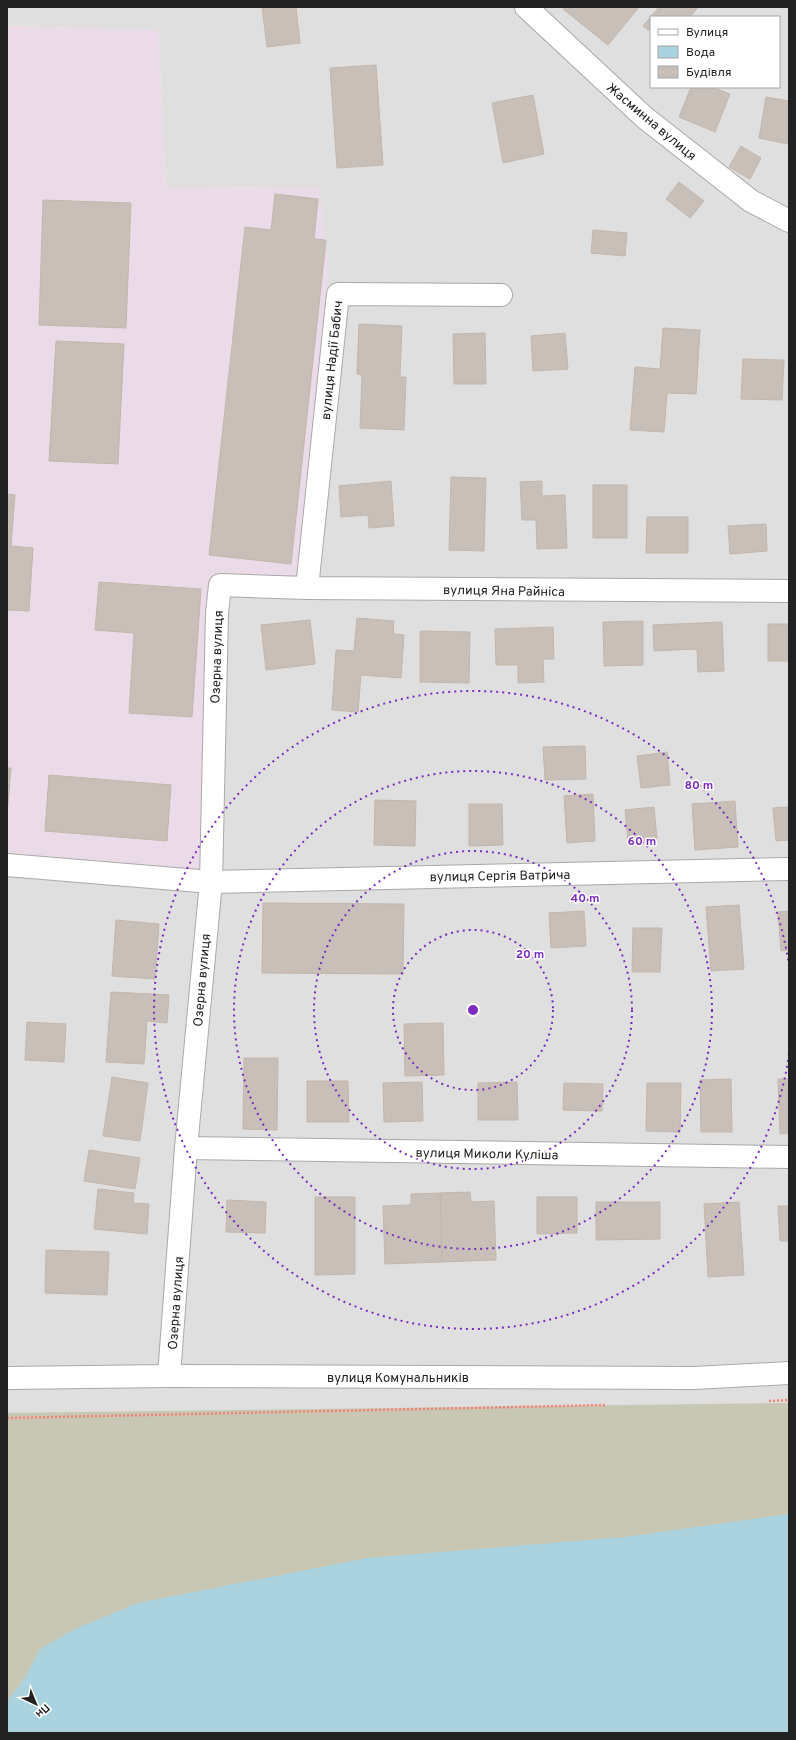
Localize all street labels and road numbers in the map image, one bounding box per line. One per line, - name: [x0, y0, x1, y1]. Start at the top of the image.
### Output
- street label: Жасминна вулиця: [603, 80, 699, 165]
- street label: вулиця Надії Бабич: [319, 300, 347, 421]
- street label: вулиця Яна Райніса: [443, 583, 565, 601]
- street label: Озерна вулиця: [208, 610, 228, 704]
- street label: вулиця Сергія Ватрича: [430, 868, 571, 886]
- street label: Озерна вулиця: [191, 933, 215, 1027]
- street label: вулиця Миколи Куліша: [415, 1146, 558, 1164]
- street label: Озерна вулиця: [166, 1256, 188, 1350]
- street label: вулиця Комунальників: [327, 1371, 469, 1387]

